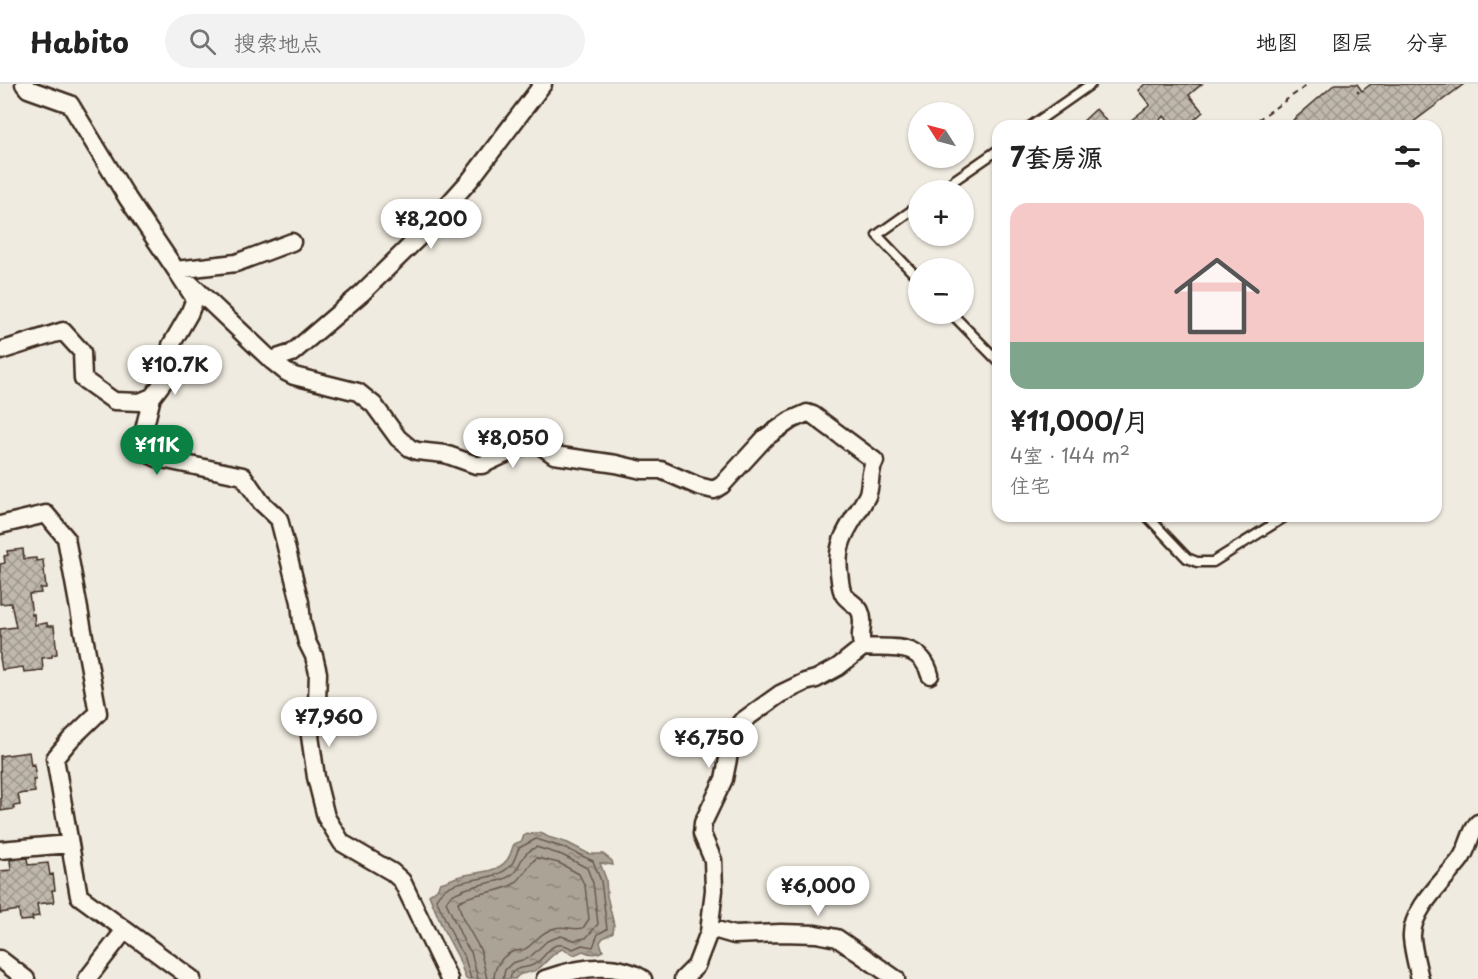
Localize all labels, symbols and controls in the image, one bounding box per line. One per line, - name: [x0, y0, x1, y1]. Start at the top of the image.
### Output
- search box: [165, 14, 585, 68]
- text: Habito: [30, 20, 129, 63]
- icon: search: [186, 25, 219, 58]
- text: 搜索地点: [234, 25, 322, 58]
- text: 地图: [1256, 25, 1298, 57]
- text: 图层: [1331, 25, 1373, 57]
- text: 分享: [1406, 25, 1448, 57]
- north arrow: [908, 102, 974, 168]
- map controls: [908, 102, 974, 324]
- text: 7套房源: [1010, 137, 1103, 176]
- icon: filters: [1391, 140, 1424, 173]
- button: +: [908, 180, 974, 246]
- pin: ¥8,200: [382, 199, 480, 250]
- text: ¥8,200: [395, 203, 467, 233]
- icon: home: [1163, 242, 1271, 350]
- button: −: [908, 258, 974, 324]
- pin: ¥10.7K: [126, 345, 224, 396]
- text: ¥10.7K: [141, 349, 209, 379]
- text: ¥11,000/月: [1010, 401, 1149, 440]
- pin: ¥8,050: [464, 418, 562, 469]
- text: ¥8,050: [477, 422, 549, 452]
- pin: ¥11K: [121, 425, 193, 476]
- text: ¥11K: [134, 429, 180, 459]
- text: 4室 · 144 m²: [1010, 440, 1130, 470]
- text: 住宅: [1010, 470, 1050, 500]
- pin: ¥7,960: [280, 697, 378, 748]
- text: ¥7,960: [295, 701, 363, 731]
- pin: ¥6,750: [660, 718, 758, 769]
- text: ¥6,750: [674, 722, 744, 752]
- pin: ¥6,000: [769, 866, 867, 917]
- text: ¥6,000: [780, 870, 856, 900]

